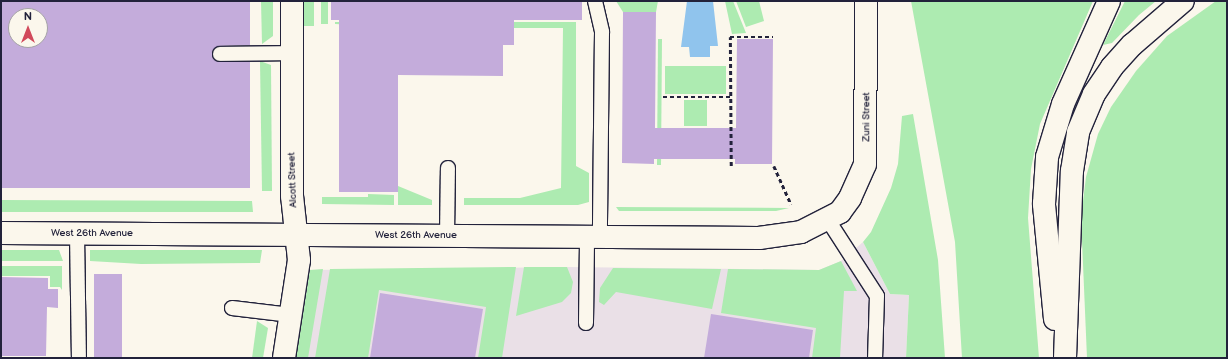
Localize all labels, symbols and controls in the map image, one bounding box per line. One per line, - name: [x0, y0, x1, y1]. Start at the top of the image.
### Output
- north arrow: [8, 8, 48, 48]
- text: N: [24, 10, 32, 23]
- street label: Zuni Street: [861, 92, 873, 142]
- street label: Alcott Street: [286, 152, 300, 208]
- street label: West 26th Avenue: [51, 228, 133, 240]
- street label: West 26th Avenue: [375, 230, 457, 242]

